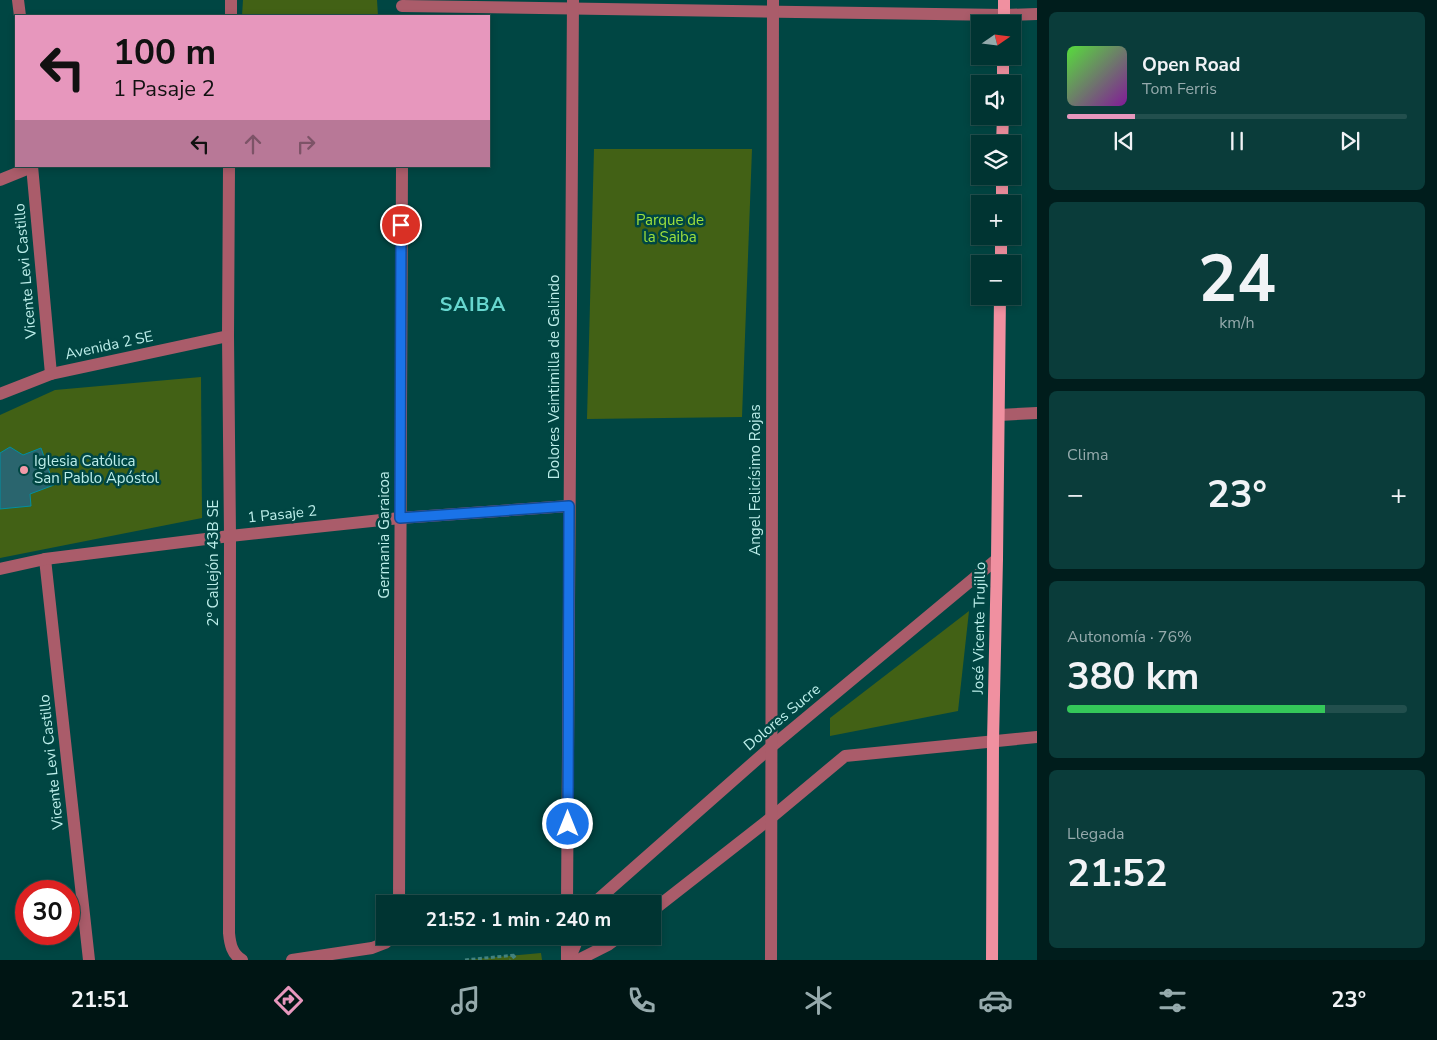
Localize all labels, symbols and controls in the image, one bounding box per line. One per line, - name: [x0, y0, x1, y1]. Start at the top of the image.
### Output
- north arrow: [971, 15, 1021, 65]
- map controls: [971, 15, 1021, 305]
- text: 100 m: [113, 29, 216, 76]
- icon: left: [30, 35, 95, 100]
- text: Open Road: [1142, 52, 1240, 78]
- text: 1 Pasaje 2: [113, 74, 215, 104]
- button: sound: [971, 75, 1021, 125]
- text: Tom Ferris: [1142, 78, 1217, 100]
- icon: previous: [1110, 127, 1138, 155]
- icon: pause: [1223, 127, 1251, 155]
- icon: next: [1336, 127, 1364, 155]
- icon: left: [186, 130, 214, 158]
- icon: ahead: [239, 130, 267, 158]
- icon: right: [292, 130, 320, 158]
- button: layers: [971, 135, 1021, 185]
- button: +: [971, 195, 1021, 245]
- street label: Vicente Levi Castillo: [9, 202, 41, 341]
- pin: [380, 204, 422, 246]
- park label: Parque de la Saiba: [636, 210, 704, 247]
- icon: arrive: [387, 211, 415, 239]
- text: 24: [1198, 235, 1276, 324]
- button: −: [971, 255, 1021, 305]
- street label: Dolores Veintimilla de Galindo: [544, 275, 564, 479]
- district label: SAIBA: [440, 291, 506, 318]
- text: km/h: [1219, 312, 1255, 334]
- street label: Avenida 2 SE: [63, 326, 155, 364]
- street label: Angel Felicísimo Rojas: [745, 404, 765, 556]
- text: Clima: [1067, 444, 1108, 466]
- place label: Iglesia Católica San Pablo Apóstol: [34, 451, 160, 488]
- marker: Iglesia Católica San Pablo Apóstol: [18, 464, 30, 476]
- text: 23°: [1207, 469, 1267, 520]
- street label: Germania Garaicoa: [374, 471, 394, 599]
- text: −: [1067, 476, 1084, 514]
- text: +: [1390, 476, 1407, 514]
- street label: 2º Callejón 43B SE: [203, 500, 223, 626]
- street label: 1 Pasaje 2: [246, 500, 318, 528]
- street label: José Vicente Trujillo: [968, 562, 990, 695]
- text: Autonomía · 76%: [1067, 626, 1192, 648]
- text: 380 km: [1067, 651, 1199, 702]
- street label: Dolores Sucre: [739, 679, 825, 755]
- street label: Vicente Levi Castillo: [34, 693, 68, 832]
- position arrow: [541, 797, 593, 849]
- text: Llegada: [1067, 823, 1125, 845]
- text: 21:52: [1067, 848, 1168, 899]
- speed limit sign: 30: [15, 880, 80, 945]
- text: 21:52 · 1 min · 240 m: [426, 907, 611, 933]
- icon: directions: [271, 983, 306, 1018]
- icon: music: [448, 983, 483, 1018]
- icon: phone: [624, 983, 659, 1018]
- icon: climate: [801, 983, 836, 1018]
- icon: car: [978, 983, 1013, 1018]
- icon: filters: [1155, 983, 1190, 1018]
- text: 21:51: [71, 985, 129, 1015]
- text: 23°: [1331, 985, 1366, 1015]

